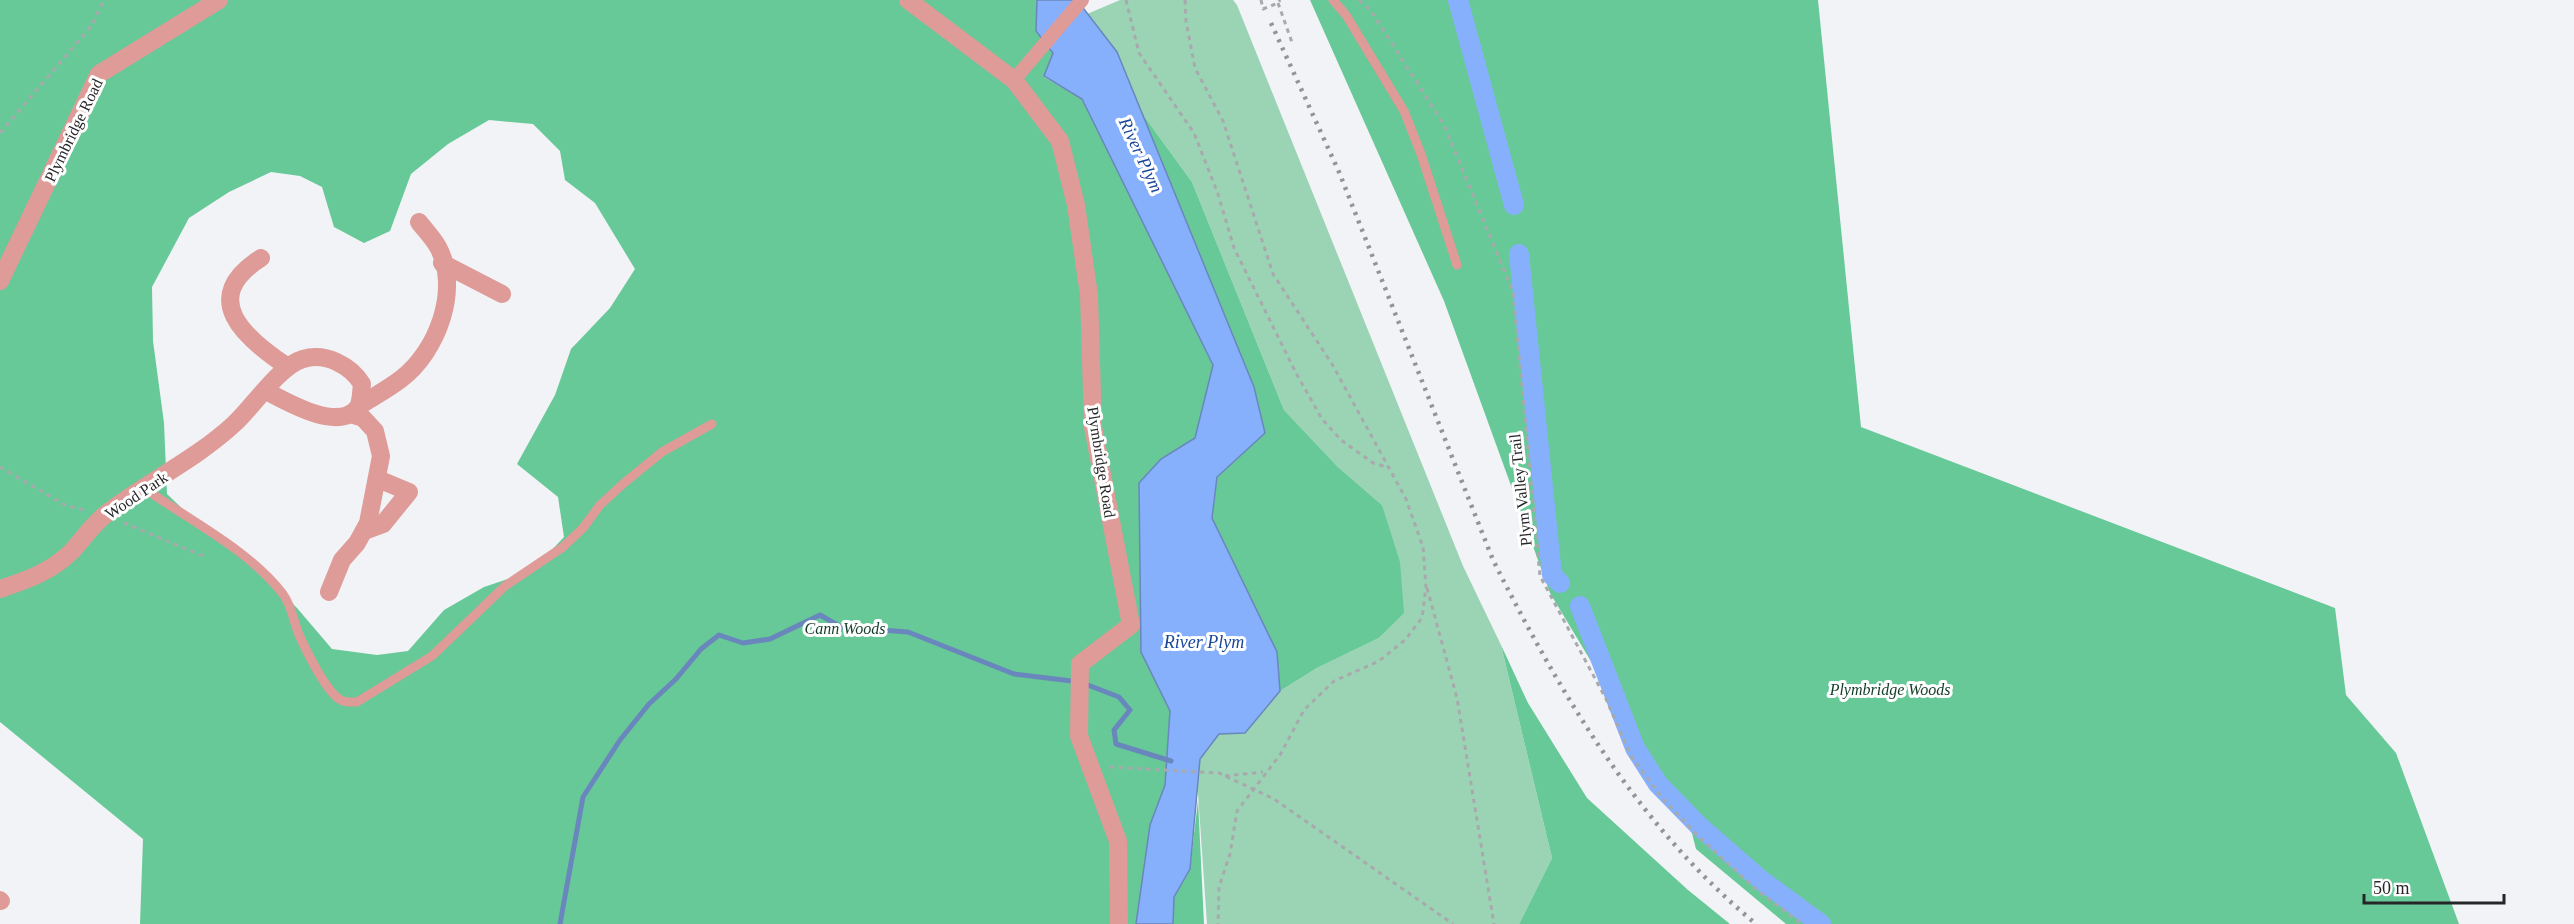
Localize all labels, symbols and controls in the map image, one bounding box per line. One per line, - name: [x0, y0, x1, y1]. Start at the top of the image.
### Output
- street label: Plymbridge Road: [41, 76, 107, 185]
- water label: River Plym: [1115, 113, 1167, 196]
- street label: Plymbridge Road: [1083, 405, 1119, 519]
- street label: Plym Valley Trail: [1506, 432, 1536, 547]
- street label: Wood Park: [102, 468, 171, 522]
- park label: Cann Woods: [805, 620, 885, 637]
- water label: River Plym: [1163, 632, 1244, 652]
- park label: Plymbridge Woods: [1829, 681, 1950, 699]
- scale bar: [2364, 867, 2504, 905]
- text: 50 m: [2373, 878, 2410, 898]

